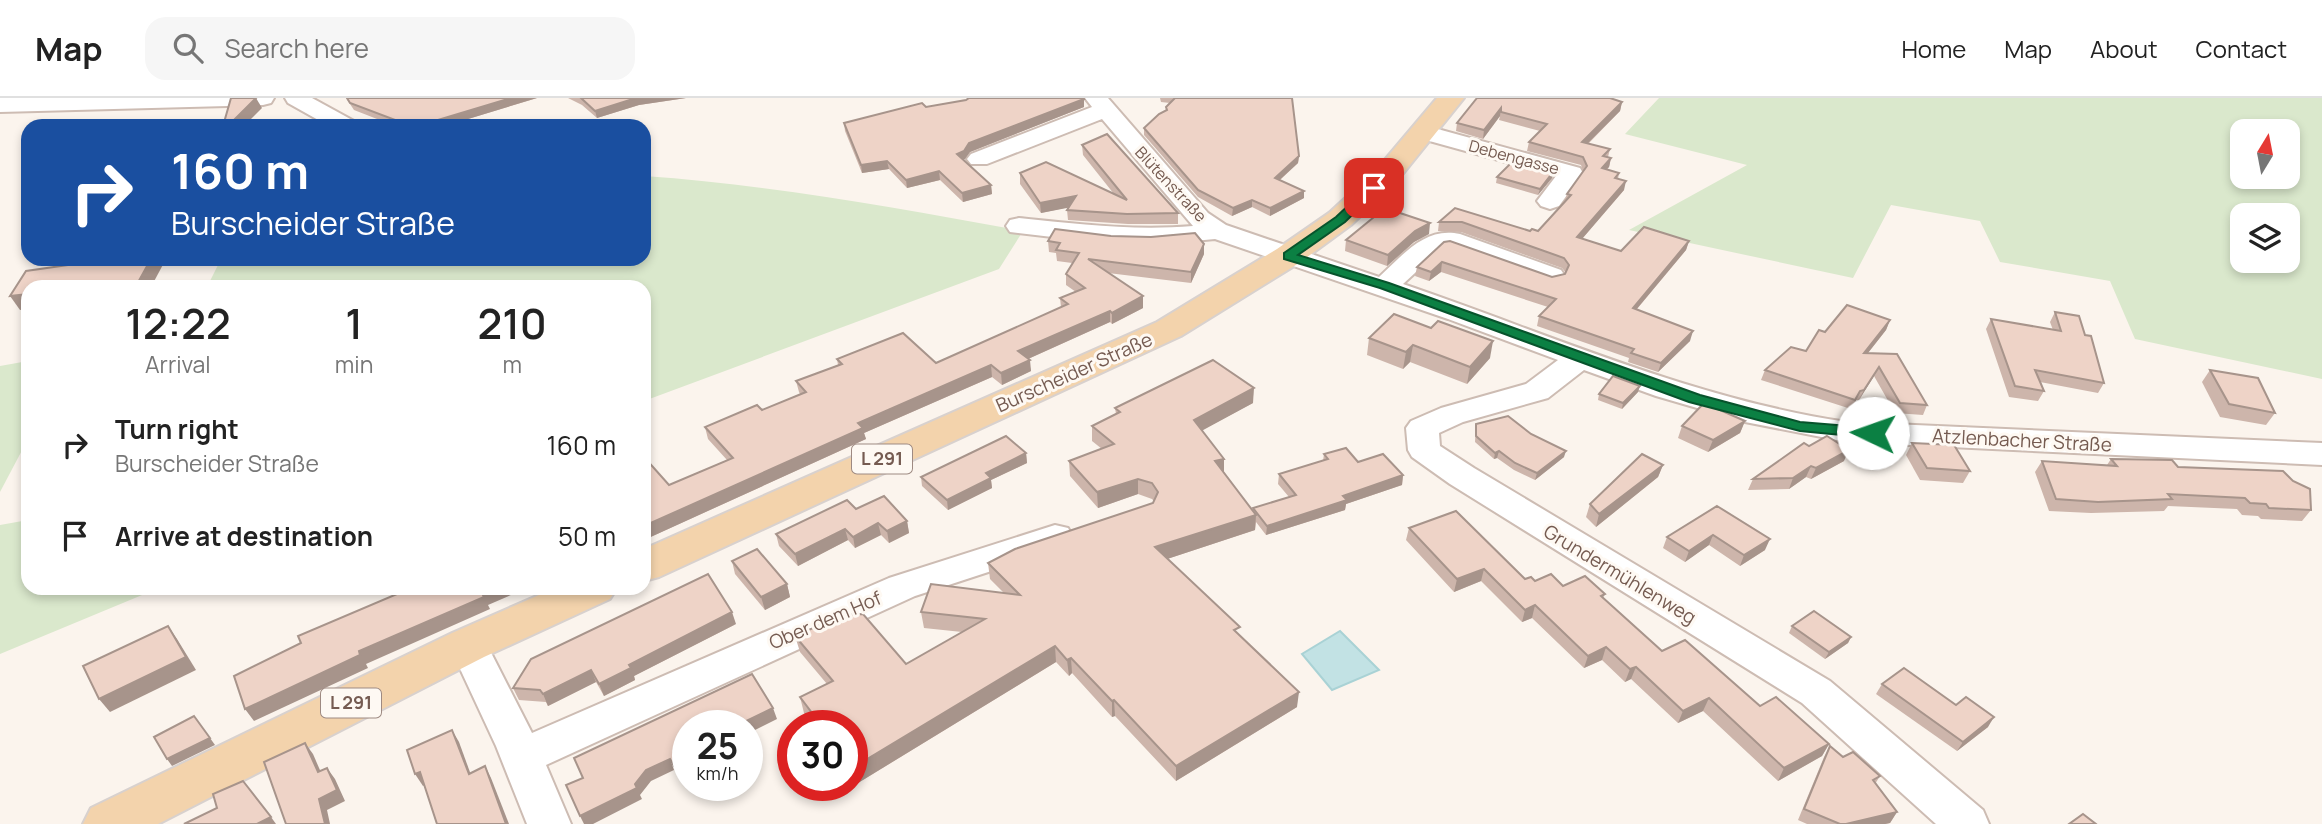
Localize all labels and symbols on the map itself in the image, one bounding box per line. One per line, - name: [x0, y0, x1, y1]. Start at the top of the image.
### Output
- north arrow: [2230, 119, 2300, 189]
- street label: Debengasse: [1466, 134, 1562, 180]
- street label: Blütenstraße: [1130, 141, 1212, 227]
- pin: [1344, 158, 1404, 218]
- street label: Burscheider Straße: [992, 326, 1156, 418]
- position arrow: [1836, 396, 1910, 470]
- street label: Atzlenbacher Straße: [1931, 422, 2113, 458]
- road number: L 291: [852, 444, 912, 474]
- street label: Grundermühlenweg: [1539, 518, 1701, 630]
- street label: Ober dem Hof: [765, 585, 885, 655]
- road number: L 291: [321, 688, 381, 718]
- speed limit sign: 30: [777, 710, 868, 801]

